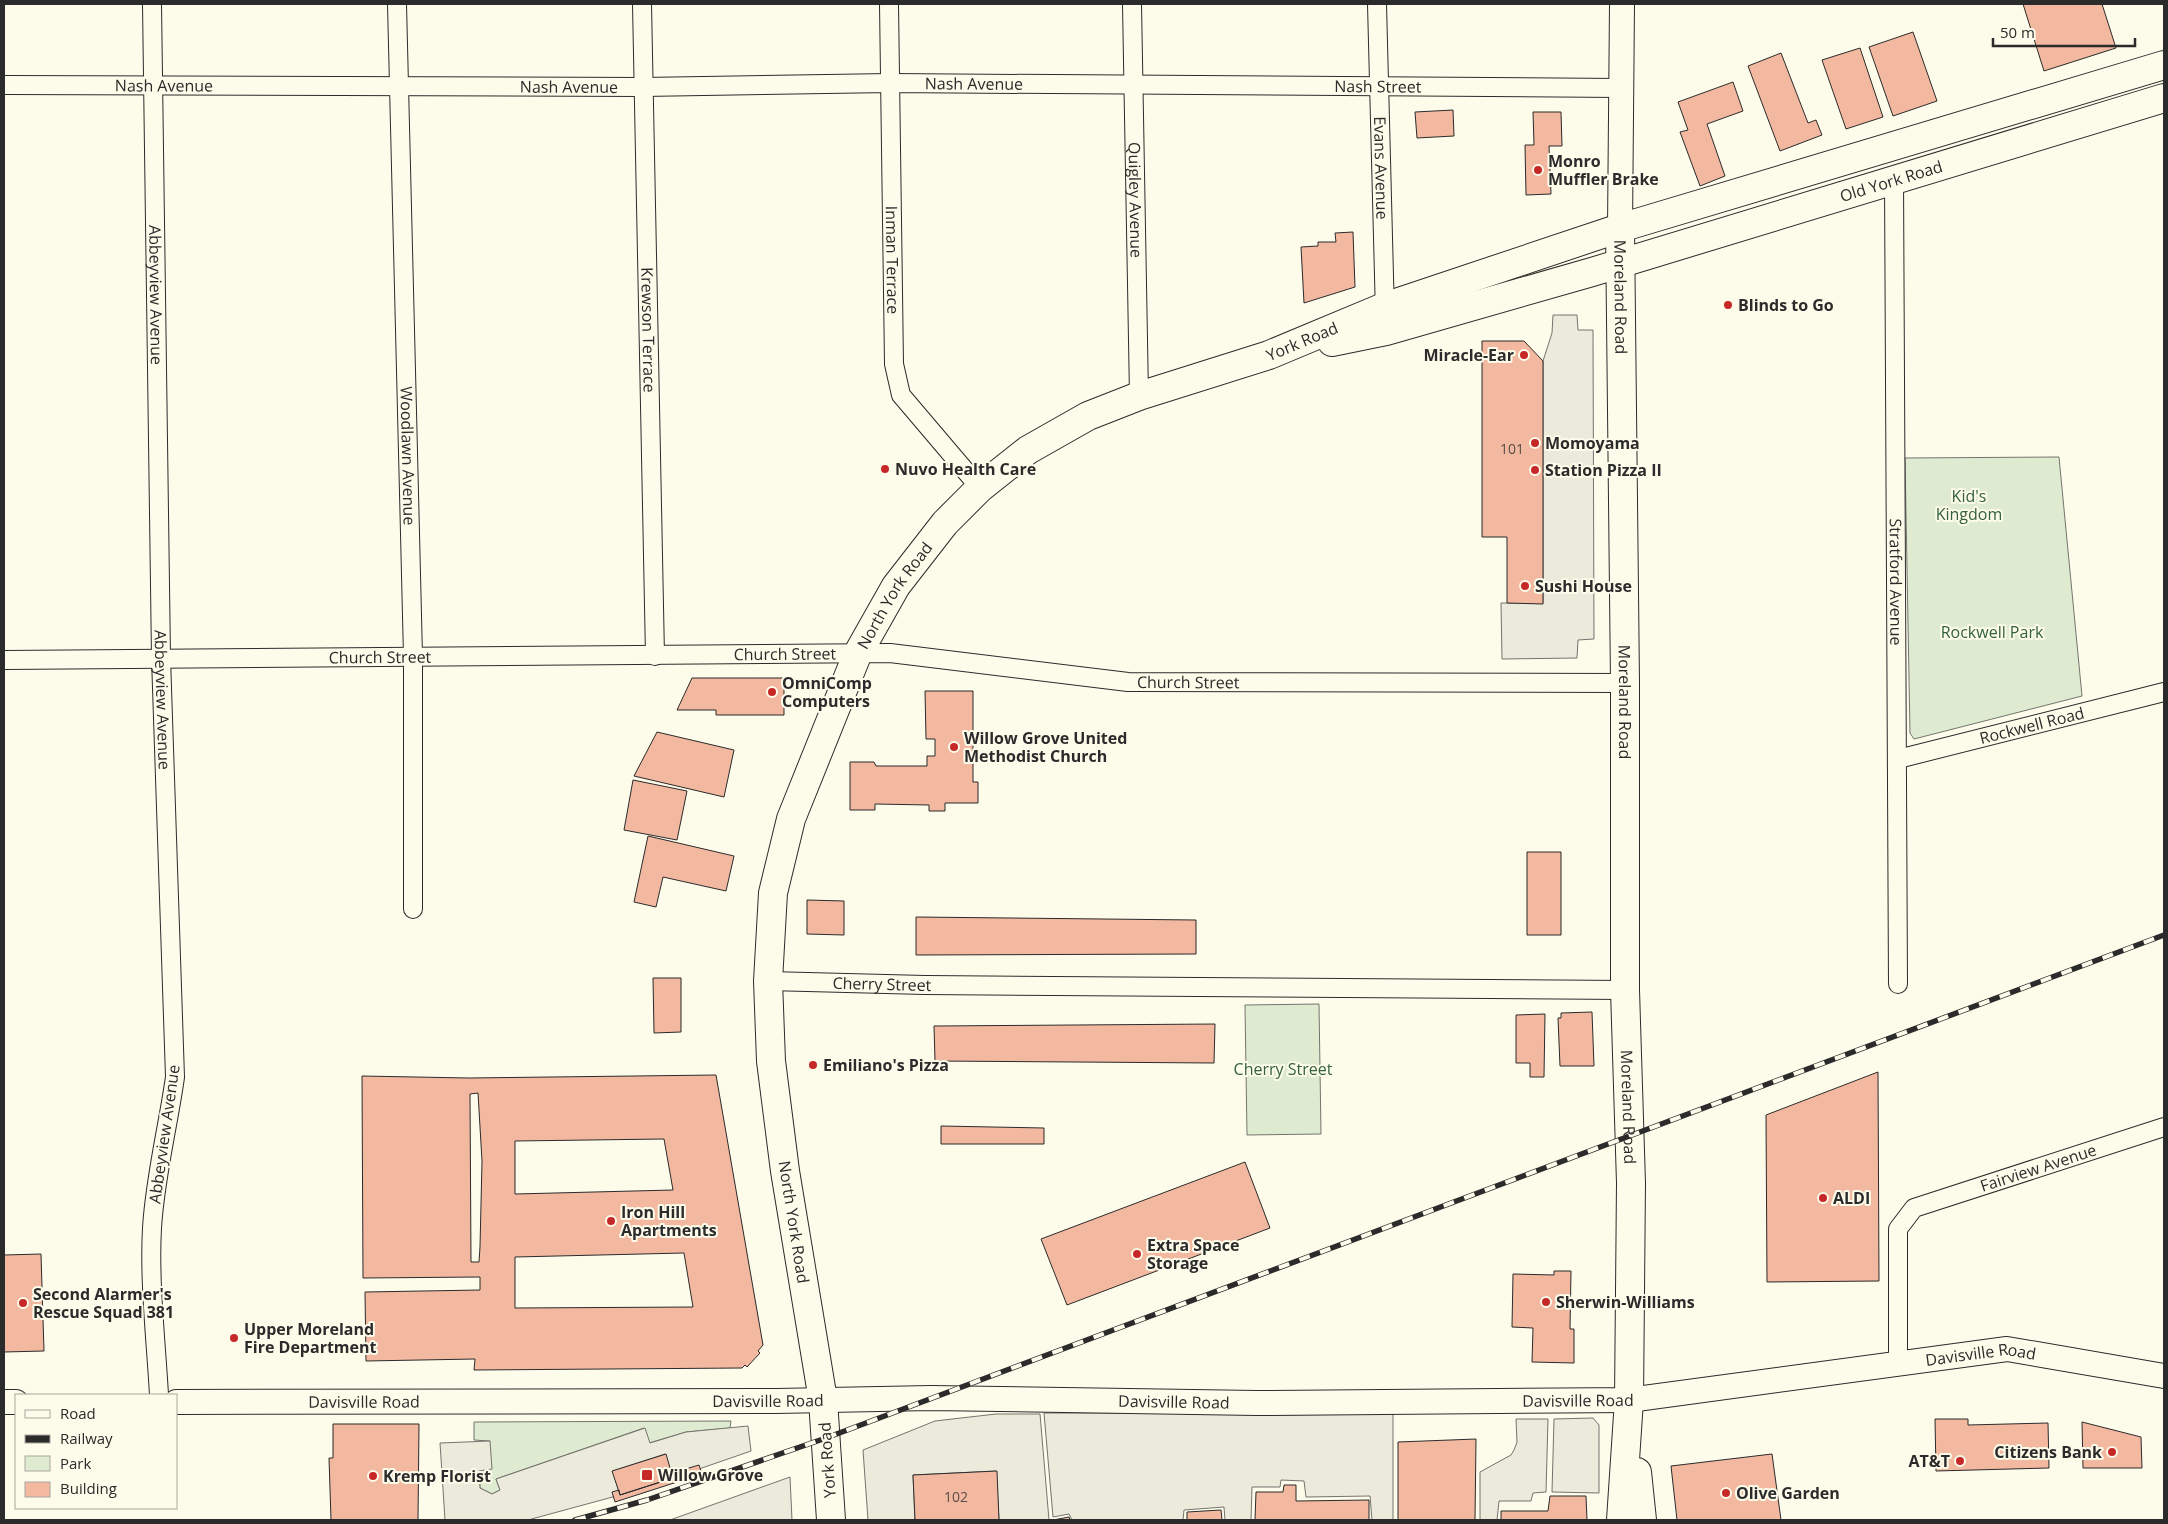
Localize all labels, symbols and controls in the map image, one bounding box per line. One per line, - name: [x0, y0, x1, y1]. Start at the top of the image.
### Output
- scale bar: [1993, 15, 2136, 47]
- text: 50 m: [2000, 22, 2035, 42]
- street label: Nash Avenue: [925, 72, 1023, 95]
- street label: Nash Avenue: [115, 74, 213, 97]
- street label: Nash Street: [1334, 75, 1422, 98]
- street label: Nash Avenue: [520, 76, 618, 98]
- street label: Evans Avenue: [1369, 116, 1394, 220]
- street label: Quigley Avenue: [1123, 142, 1148, 258]
- place label: Monro Muffler Brake: [1548, 150, 1659, 190]
- street label: Old York Road: [1837, 155, 1945, 207]
- marker: Monro Muffler Brake: [1532, 164, 1544, 176]
- street label: Inman Terrace: [881, 206, 904, 314]
- street label: Abbeyview Avenue: [144, 225, 168, 365]
- street label: Moreland Road: [1609, 240, 1632, 354]
- street label: Krewson Terrace: [636, 267, 661, 393]
- place label: Blinds to Go: [1738, 294, 1834, 316]
- marker: Blinds to Go: [1722, 299, 1734, 311]
- street label: York Road: [1263, 316, 1341, 366]
- place label: Miracle-Ear: [1424, 344, 1514, 366]
- marker: Miracle-Ear: [1518, 349, 1530, 361]
- street label: Woodlawn Avenue: [395, 386, 421, 526]
- place label: Momoyama: [1545, 432, 1640, 454]
- marker: Momoyama: [1529, 437, 1541, 449]
- house number: 101: [1500, 439, 1524, 458]
- place label: Nuvo Health Care: [895, 458, 1036, 480]
- place label: Station Pizza II: [1545, 459, 1662, 481]
- marker: Nuvo Health Care: [879, 463, 891, 475]
- marker: Station Pizza II: [1529, 464, 1541, 476]
- park label: Kid's Kingdom: [1936, 485, 2002, 525]
- street label: Stratford Avenue: [1885, 519, 1907, 645]
- street label: North York Road: [852, 537, 937, 653]
- place label: Sushi House: [1535, 575, 1632, 597]
- marker: Sushi House: [1519, 580, 1531, 592]
- park label: Rockwell Park: [1941, 621, 2044, 643]
- street label: Abbeyview Avenue: [150, 630, 176, 770]
- street label: Church Street: [734, 642, 837, 665]
- street label: Moreland Road: [1614, 645, 1636, 759]
- street label: Church Street: [329, 646, 432, 668]
- street label: Church Street: [1137, 671, 1240, 693]
- place label: OmniComp Computers: [782, 672, 872, 712]
- marker: OmniComp Computers: [766, 686, 778, 698]
- street label: Rockwell Road: [1977, 702, 2087, 749]
- place label: Willow Grove United Methodist Church: [964, 727, 1127, 767]
- marker: Willow Grove United Methodist Church: [948, 741, 960, 753]
- street label: Cherry Street: [832, 972, 932, 996]
- street label: Moreland Road: [1616, 1049, 1641, 1164]
- place label: Emiliano's Pizza: [823, 1054, 949, 1076]
- park label: Cherry Street: [1234, 1058, 1333, 1080]
- marker: Emiliano's Pizza: [807, 1059, 819, 1071]
- street label: Abbeyview Avenue: [143, 1063, 185, 1205]
- street label: Fairview Avenue: [1977, 1139, 2099, 1197]
- street label: North York Road: [773, 1159, 815, 1285]
- place label: ALDI: [1833, 1187, 1870, 1209]
- marker: ALDI: [1817, 1192, 1829, 1204]
- place label: Iron Hill Apartments: [621, 1201, 717, 1241]
- marker: Iron Hill Apartments: [605, 1215, 617, 1227]
- place label: Extra Space Storage: [1147, 1234, 1240, 1274]
- marker: Extra Space Storage: [1131, 1248, 1143, 1260]
- place label: Second Alarmer's Rescue Squad 381: [33, 1283, 174, 1323]
- place label: Sherwin-Williams: [1556, 1291, 1695, 1313]
- marker: Sherwin-Williams: [1540, 1296, 1552, 1308]
- marker: Second Alarmer's Rescue Squad 381: [17, 1297, 29, 1309]
- place label: Upper Moreland Fire Department: [244, 1318, 377, 1358]
- marker: Upper Moreland Fire Department: [228, 1332, 240, 1344]
- street label: Davisville Road: [1924, 1338, 2038, 1371]
- street label: Davisville Road: [712, 1389, 824, 1412]
- street label: Davisville Road: [1522, 1389, 1634, 1412]
- street label: Davisville Road: [1118, 1390, 1230, 1414]
- street label: Davisville Road: [308, 1391, 420, 1413]
- legend: [15, 1394, 178, 1509]
- text: Road: [60, 1403, 96, 1423]
- street label: York Road: [813, 1421, 841, 1499]
- text: Railway: [60, 1428, 113, 1448]
- place label: Citizens Bank: [1994, 1441, 2102, 1463]
- marker: Citizens Bank: [2106, 1446, 2118, 1458]
- place label: AT&T: [1908, 1450, 1950, 1472]
- text: Park: [60, 1453, 91, 1473]
- marker: AT&T: [1954, 1455, 1966, 1467]
- place label: Willow Grove: [658, 1464, 763, 1486]
- place label: Kremp Florist: [383, 1465, 491, 1487]
- marker: Willow Grove: [640, 1468, 654, 1482]
- marker: Kremp Florist: [367, 1470, 379, 1482]
- text: Building: [60, 1478, 117, 1498]
- place label: Olive Garden: [1736, 1482, 1840, 1504]
- house number: 102: [944, 1487, 968, 1506]
- marker: Olive Garden: [1720, 1487, 1732, 1499]

